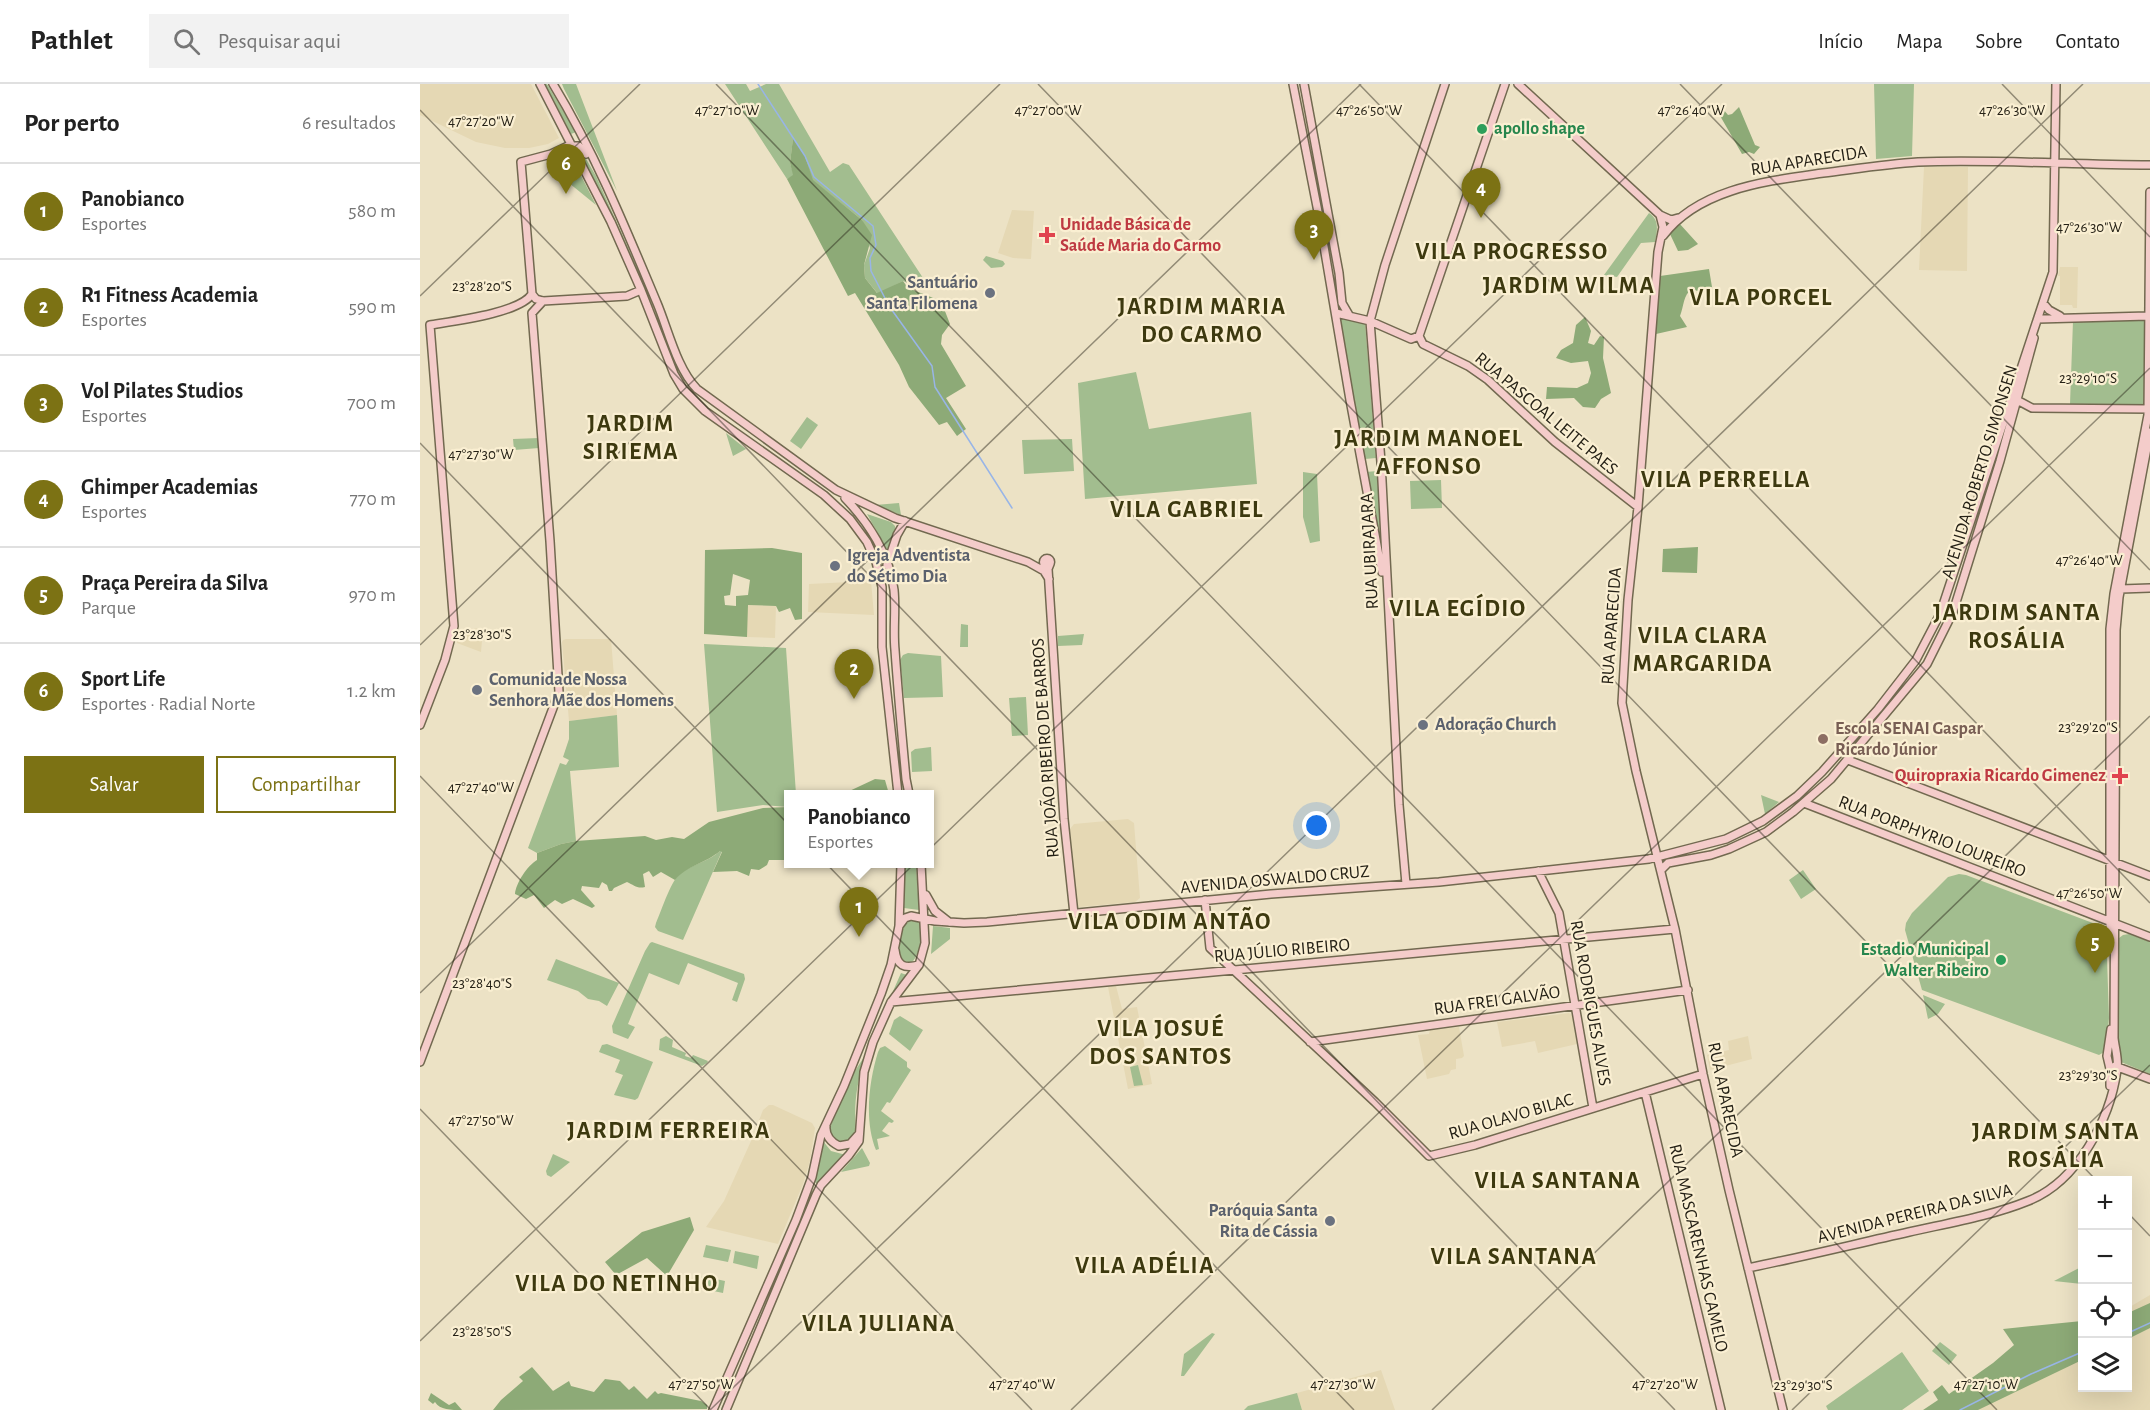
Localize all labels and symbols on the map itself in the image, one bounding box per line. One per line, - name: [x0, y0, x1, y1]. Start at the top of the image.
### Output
- text: 47°27'10"W: [695, 103, 760, 118]
- text: 47°27'00"W: [1014, 103, 1082, 118]
- text: 47°26'50"W: [1336, 103, 1403, 118]
- text: 47°26'40"W: [1657, 103, 1725, 118]
- text: 47°26'30"W: [1979, 103, 2046, 118]
- text: 47°27'20"W: [448, 114, 515, 129]
- place label: apollo shape: [1494, 120, 1585, 138]
- marker: apollo shape: [1475, 122, 1489, 136]
- street label: RUA APARECIDA: [1750, 143, 1869, 179]
- pin: 6: [546, 144, 586, 194]
- pin: 4: [1462, 168, 1500, 218]
- pin: 3: [1294, 210, 1334, 260]
- place label: Unidade Básica de Saúde Maria do Carmo: [1060, 216, 1221, 255]
- text: 47°26'30"W: [2056, 220, 2123, 235]
- marker: Unidade Básica de Saúde Maria do Carmo: [1038, 226, 1056, 244]
- district label: VILA PROGRESSO: [1415, 240, 1609, 264]
- place label: Santuário Santa Filomena: [866, 274, 978, 313]
- district label: JARDIM WILMA: [1483, 274, 1655, 298]
- text: 23°28'20"S: [452, 279, 512, 294]
- marker: Santuário Santa Filomena: [983, 286, 997, 300]
- district label: VILA PORCEL: [1689, 286, 1833, 310]
- district label: JARDIM MARIA DO CARMO: [1117, 295, 1287, 347]
- street label: RUA PASCOAL LEITE PAES: [1471, 349, 1621, 479]
- street label: AVENIDA ROBERTO SIMONSEN: [1939, 363, 2021, 581]
- text: 23°29'10"S: [2059, 371, 2117, 386]
- district label: JARDIM SIRIEMA: [583, 412, 679, 464]
- district label: JARDIM MANOEL AFFONSO: [1334, 427, 1524, 479]
- text: 47°27'30"W: [448, 447, 514, 462]
- district label: VILA PERRELLA: [1641, 468, 1811, 492]
- street label: RUA UBIRAJARA: [1358, 492, 1382, 610]
- district label: VILA GABRIEL: [1110, 498, 1264, 522]
- place label: Igreja Adventista do Sétimo Dia: [847, 547, 971, 586]
- text: 47°26'40"W: [2055, 553, 2123, 568]
- marker: Igreja Adventista do Sétimo Dia: [828, 559, 842, 573]
- street label: RUA APARECIDA: [1599, 566, 1625, 685]
- district label: VILA EGÍDIO: [1389, 593, 1527, 621]
- district label: JARDIM SANTA ROSÁLIA: [1933, 601, 2101, 653]
- district label: VILA CLARA MARGARIDA: [1633, 624, 1773, 676]
- text: 23°28'30"S: [452, 627, 512, 642]
- street label: RUA JOÃO RIBEIRO DE BARROS: [1026, 638, 1063, 859]
- pin: 2: [834, 650, 874, 699]
- place label: Comunidade Nossa Senhora Mãe dos Homens: [489, 671, 674, 710]
- marker: Comunidade Nossa Senhora Mãe dos Homens: [470, 683, 484, 697]
- place label: Adoração Church: [1435, 716, 1556, 734]
- marker: Adoração Church: [1416, 718, 1430, 732]
- place label: Escola SENAI Gaspar Ricardo Júnior: [1835, 720, 1983, 759]
- text: 23°29'20"S: [2058, 720, 2118, 735]
- marker: Escola SENAI Gaspar Ricardo Júnior: [1816, 732, 1830, 746]
- place label: Quiropraxia Ricardo Gimenez: [1895, 767, 2106, 785]
- marker: Quiropraxia Ricardo Gimenez: [2111, 767, 2129, 785]
- text: 47°27'40"W: [448, 780, 515, 795]
- street label: RUA PORPHYRIO LOUREIRO: [1836, 793, 2028, 881]
- your location: [1302, 811, 1331, 840]
- street label: AVENIDA OSWALDO CRUZ: [1180, 863, 1370, 897]
- text: 47°26'50"W: [2056, 886, 2123, 901]
- pin: 1: [840, 888, 878, 937]
- district label: VILA ODIM ANTÃO: [1068, 906, 1272, 934]
- street label: RUA RODRIGUES ALVES: [1567, 919, 1613, 1087]
- pin: 5: [2076, 924, 2114, 973]
- street label: RUA JÚLIO RIBEIRO: [1213, 933, 1351, 966]
- place label: Estadio Municipal Walter Ribeiro: [1861, 941, 1989, 980]
- marker: Estadio Municipal Walter Ribeiro: [1994, 953, 2008, 967]
- text: 23°28'40"S: [452, 976, 512, 991]
- street label: RUA FREI GALVÃO: [1432, 980, 1561, 1019]
- district label: VILA JOSUÉ DOS SANTOS: [1089, 1013, 1233, 1069]
- street label: RUA APARECIDA: [1704, 1041, 1746, 1160]
- text: 23°29'30"S: [2058, 1068, 2118, 1083]
- street label: RUA OLAVO BILAC: [1447, 1091, 1575, 1143]
- text: 47°27'50"W: [448, 1113, 514, 1128]
- district label: JARDIM FERREIRA: [567, 1119, 771, 1143]
- district label: JARDIM SANTA ROSÁLIA: [1972, 1120, 2140, 1172]
- street label: RUA MASCARENHAS CAMELO: [1665, 1142, 1731, 1354]
- district label: VILA SANTANA: [1475, 1169, 1641, 1193]
- street label: AVENIDA PEREIRA DA SILVA: [1816, 1181, 2015, 1247]
- place label: Paróquia Santa Rita de Cássia: [1208, 1202, 1318, 1241]
- marker: Paróquia Santa Rita de Cássia: [1323, 1214, 1337, 1228]
- district label: VILA SANTANA: [1431, 1245, 1597, 1269]
- district label: VILA ADÉLIA: [1075, 1250, 1215, 1278]
- district label: VILA DO NETINHO: [515, 1272, 719, 1296]
- district label: VILA JULIANA: [802, 1312, 956, 1336]
- text: 23°28'50"S: [452, 1324, 512, 1339]
- text: 47°27'50"W: [668, 1377, 734, 1392]
- text: 47°27'40"W: [989, 1377, 1056, 1392]
- text: 47°27'30"W: [1310, 1377, 1376, 1392]
- text: 47°27'20"W: [1632, 1377, 1699, 1392]
- text: 47°27'10"W: [1954, 1377, 2019, 1392]
- text: 23°29'30"S: [1773, 1378, 1833, 1393]

